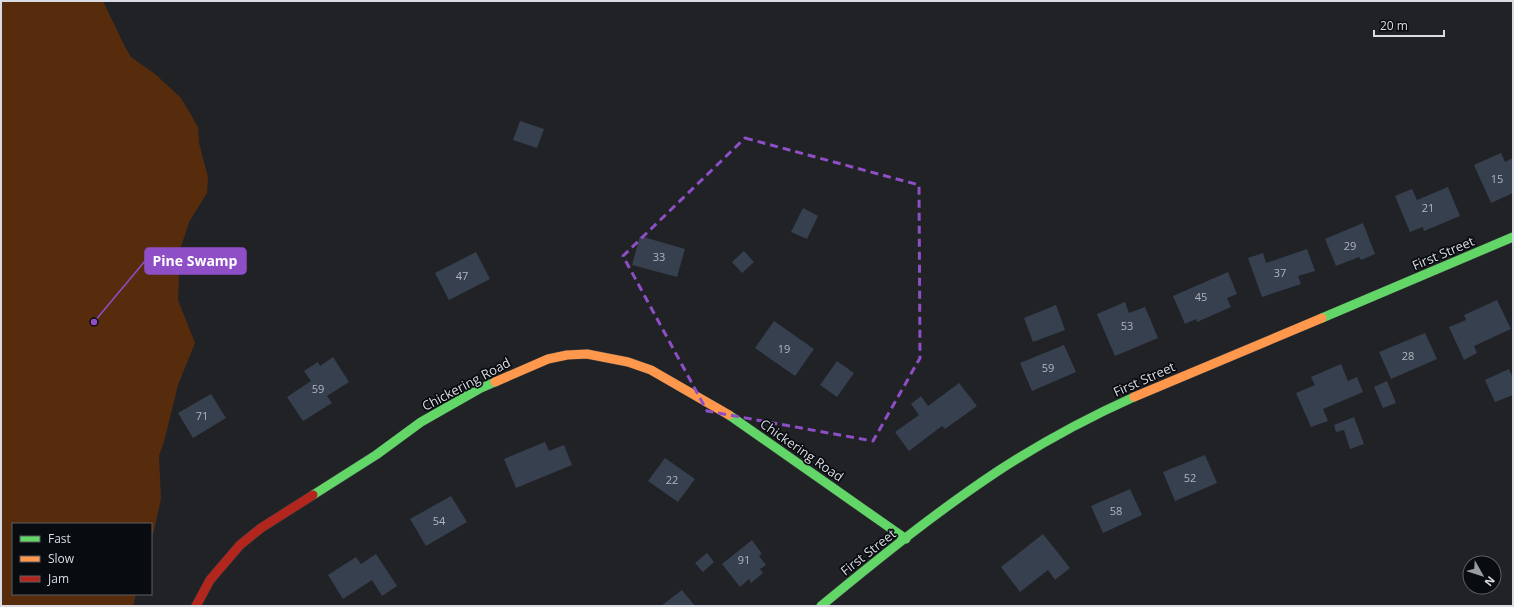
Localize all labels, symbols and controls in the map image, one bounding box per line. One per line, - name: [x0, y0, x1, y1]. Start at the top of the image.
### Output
- scale bar: [1374, 12, 1444, 38]
- text: 20 m: [1380, 17, 1408, 34]
- house number: 15: [1491, 171, 1503, 186]
- house number: 21: [1422, 200, 1434, 215]
- street label: First Street: [1409, 232, 1477, 274]
- house number: 29: [1344, 238, 1356, 253]
- callout: Pine Swamp: [145, 248, 246, 274]
- house number: 33: [653, 249, 665, 264]
- text: Pine Swamp: [153, 251, 238, 270]
- house number: 37: [1274, 265, 1286, 280]
- house number: 47: [456, 268, 468, 283]
- house number: 45: [1195, 289, 1207, 304]
- house number: 53: [1121, 318, 1133, 333]
- house number: 19: [778, 341, 790, 356]
- house number: 28: [1402, 348, 1414, 363]
- street label: Chickering Road: [419, 353, 513, 415]
- street label: First Street: [1110, 357, 1178, 401]
- house number: 59: [1042, 360, 1054, 375]
- house number: 59: [312, 381, 324, 396]
- house number: 71: [196, 408, 208, 423]
- street label: Chickering Road: [757, 415, 847, 485]
- house number: 52: [1184, 470, 1196, 485]
- house number: 22: [666, 472, 678, 487]
- house number: 58: [1110, 503, 1122, 518]
- house number: 54: [433, 513, 446, 528]
- legend: [12, 523, 152, 595]
- street label: First Street: [837, 524, 900, 579]
- text: Fast: [48, 530, 71, 547]
- text: Slow: [48, 550, 75, 567]
- house number: 91: [738, 552, 750, 567]
- north arrow: [1462, 555, 1502, 595]
- text: Jam: [47, 570, 69, 587]
- text: N: [1482, 573, 1499, 590]

